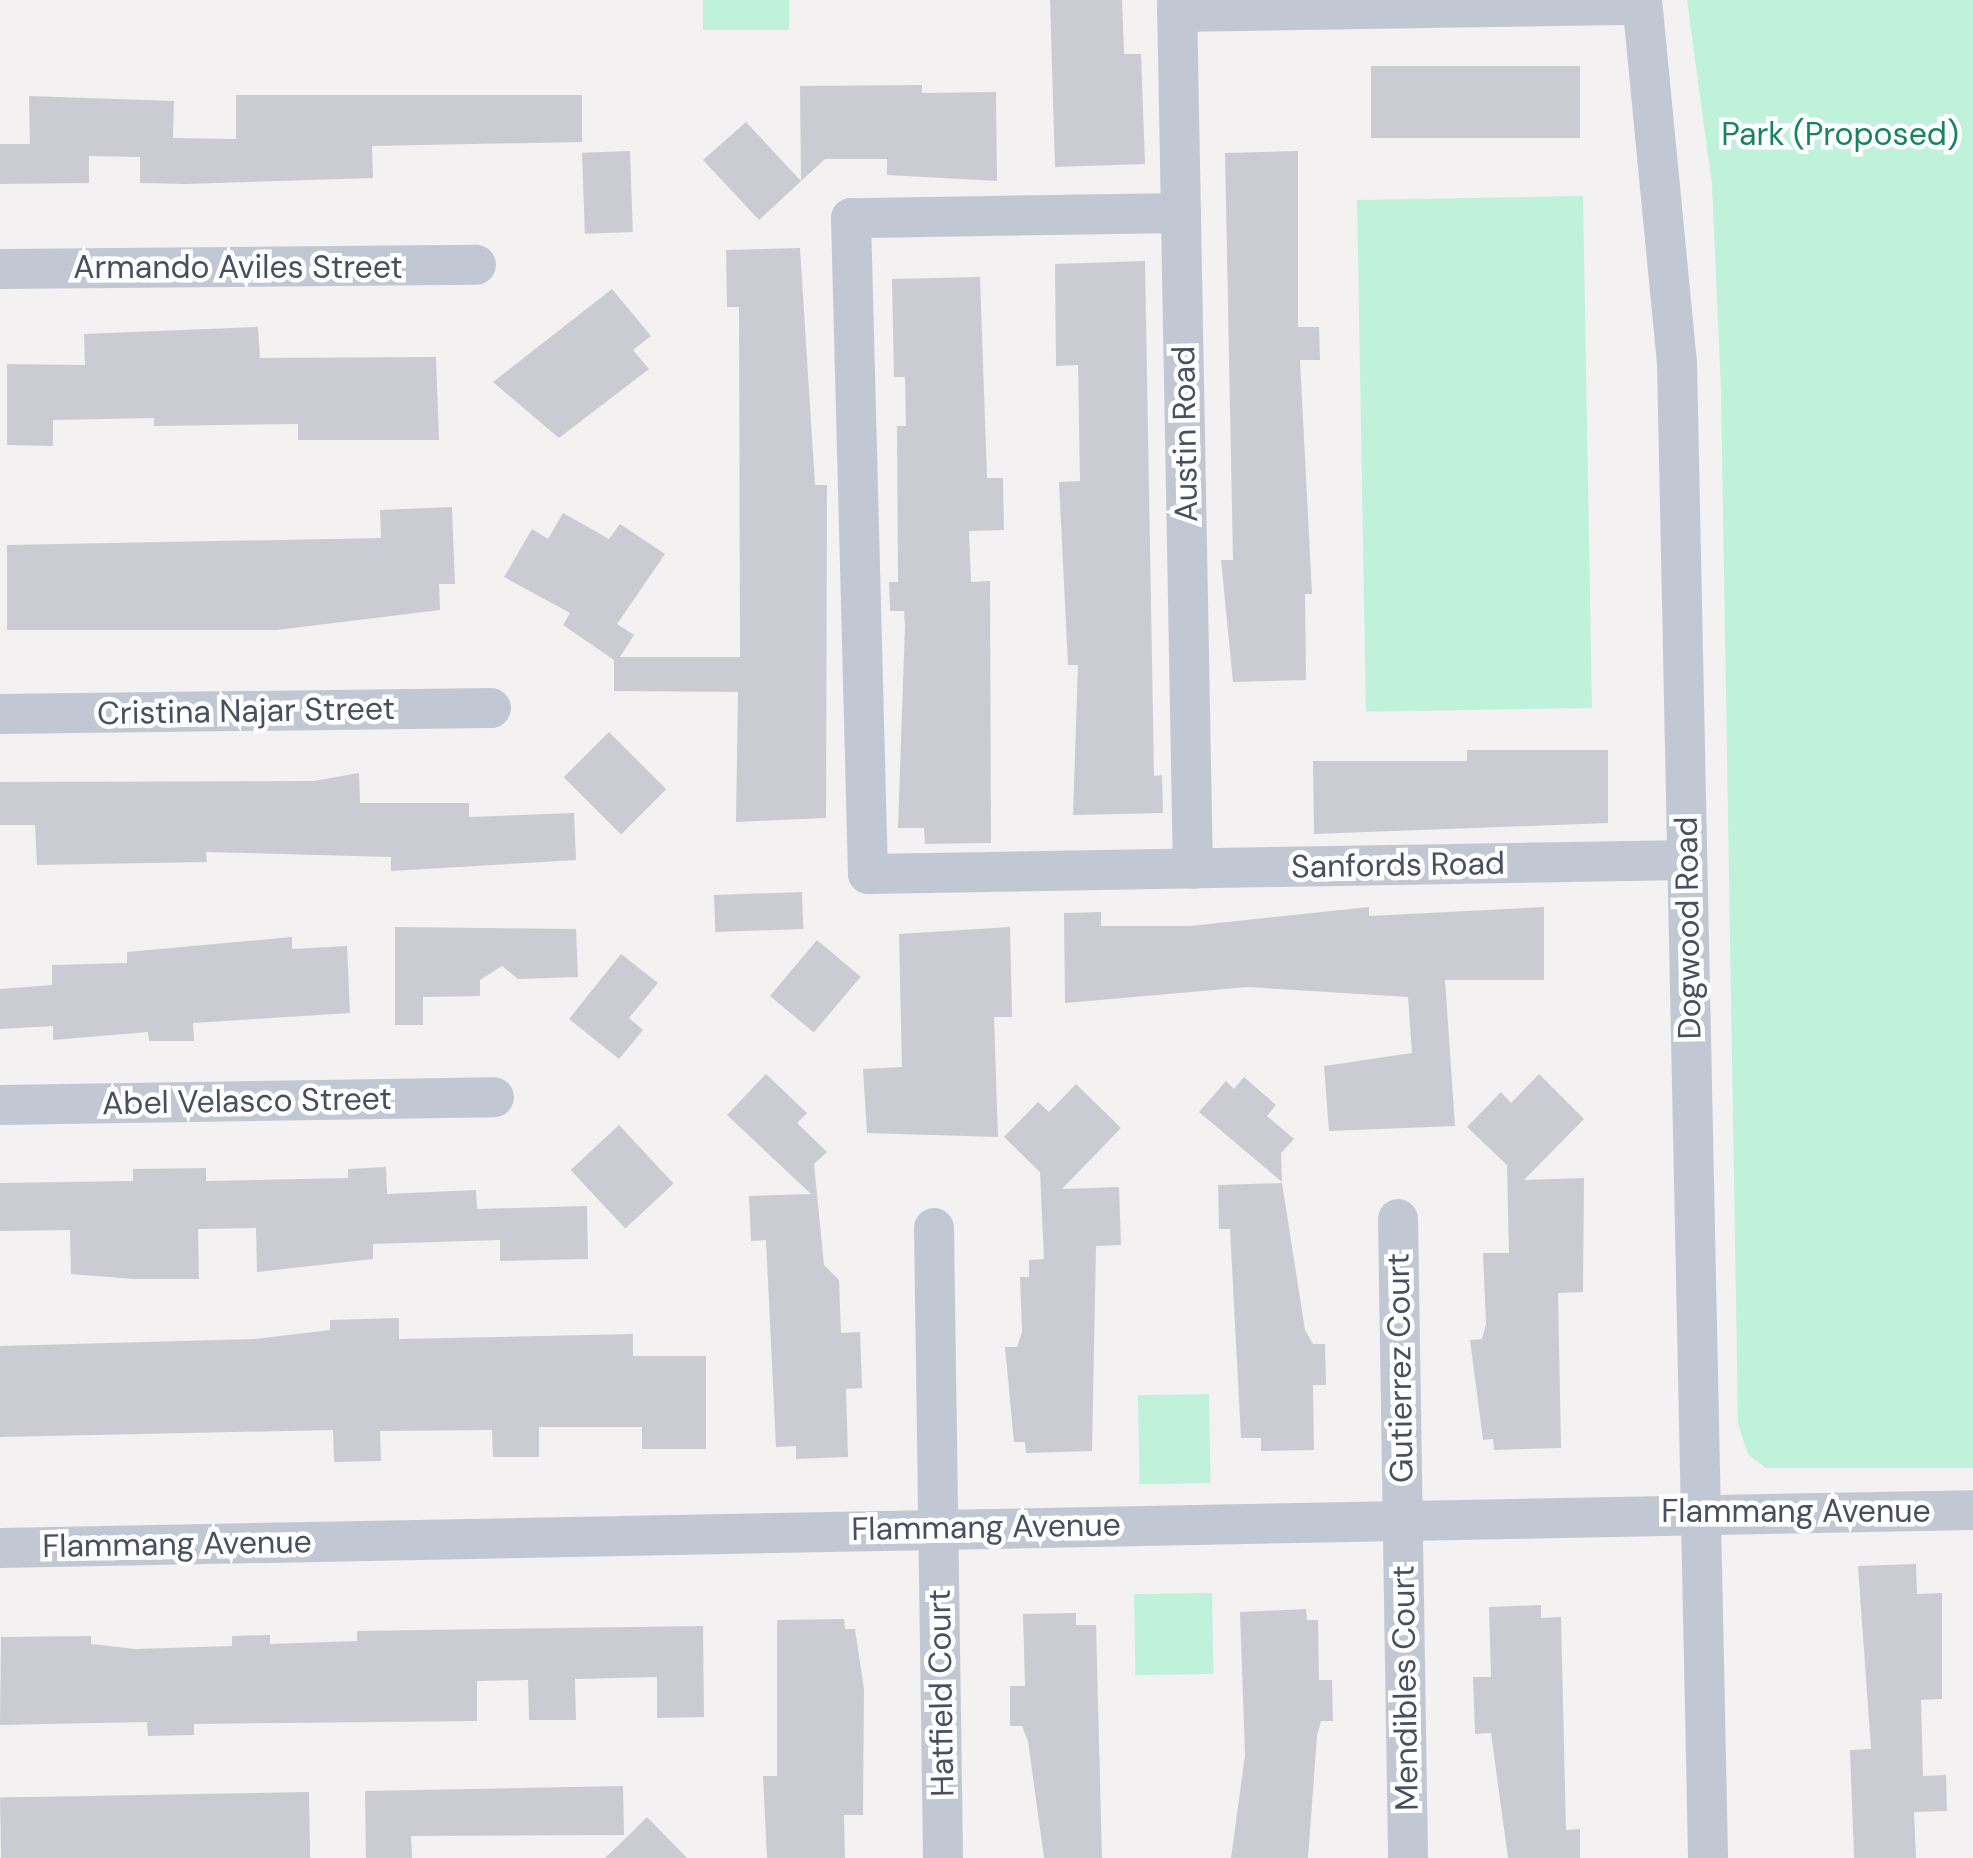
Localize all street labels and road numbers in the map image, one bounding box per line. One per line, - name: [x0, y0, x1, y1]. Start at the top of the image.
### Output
- street label: Armando Aviles Street: [73, 248, 403, 286]
- street label: Austin Road: [1164, 346, 1206, 522]
- street label: Cristina Najar Street: [97, 689, 395, 733]
- street label: Dogwood Road: [1667, 816, 1709, 1040]
- street label: Sanfords Road: [1291, 844, 1505, 886]
- street label: Abel Velasco Street: [102, 1079, 392, 1123]
- street label: Gutierrez Court: [1379, 1253, 1421, 1483]
- street label: Flammang Avenue: [1661, 1492, 1931, 1530]
- street label: Flammang Avenue: [851, 1505, 1121, 1549]
- street label: Flammang Avenue: [42, 1522, 312, 1566]
- street label: Mendibles Court: [1384, 1565, 1426, 1811]
- street label: Hatfield Court: [920, 1589, 962, 1797]

